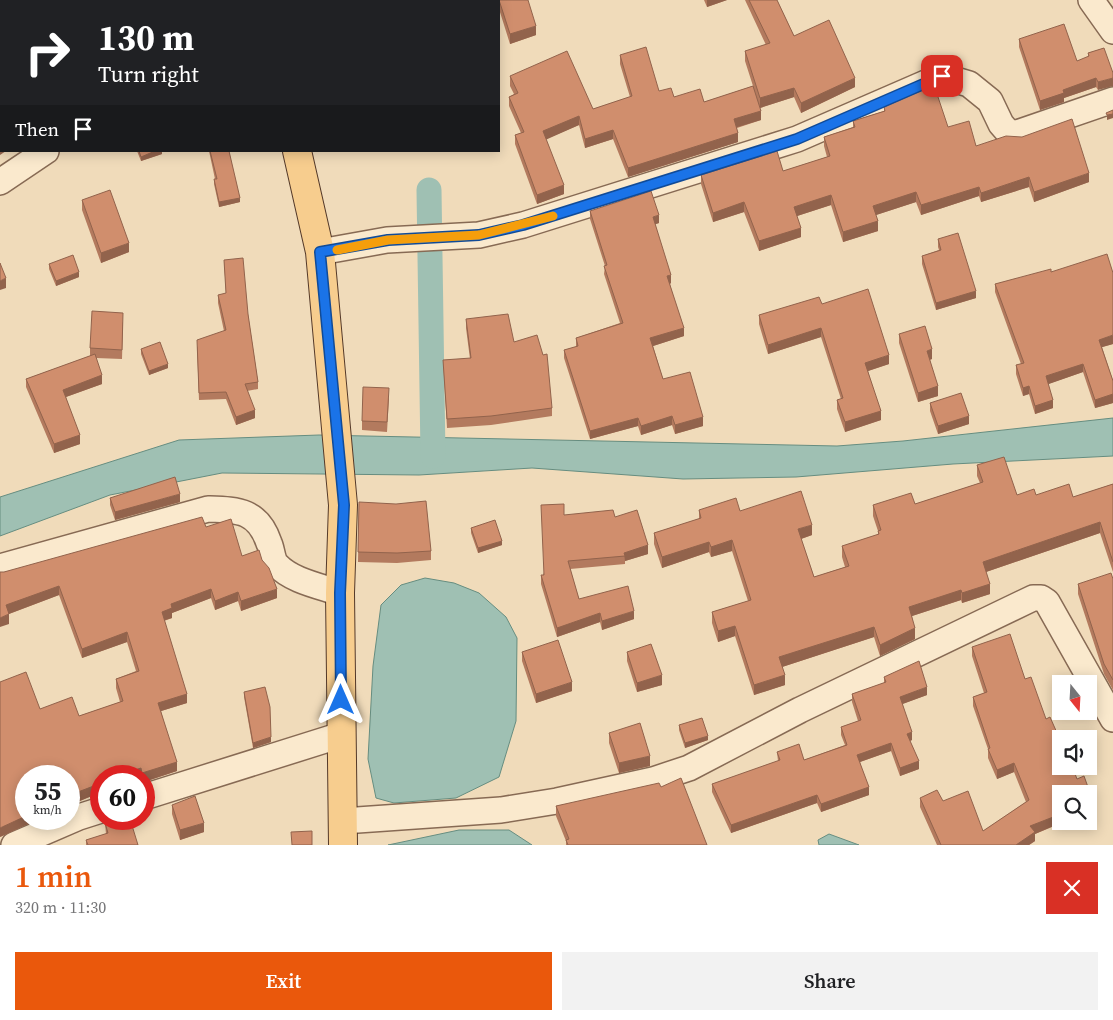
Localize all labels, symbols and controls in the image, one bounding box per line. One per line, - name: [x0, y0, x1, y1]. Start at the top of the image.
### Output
- text: 130 m: [98, 14, 194, 62]
- icon: right: [15, 20, 80, 85]
- pin: [921, 55, 963, 97]
- text: Turn right: [98, 59, 199, 89]
- icon: arrive: [928, 62, 956, 90]
- icon: arrive: [69, 115, 97, 143]
- text: Then: [15, 116, 59, 142]
- position arrow: [314, 673, 366, 725]
- north arrow: [1052, 675, 1098, 720]
- map controls: [1052, 675, 1097, 830]
- button: sound: [1052, 730, 1097, 775]
- speed limit sign: 60: [90, 765, 155, 830]
- text: 55: [34, 774, 61, 808]
- button: search: [1052, 785, 1097, 830]
- text: km/h: [33, 802, 62, 818]
- text: 1 min: [15, 856, 92, 897]
- button: close: [1046, 862, 1098, 914]
- text: 320 m · 11:30: [15, 896, 106, 918]
- button: Exit: [15, 952, 552, 1010]
- button: Share: [562, 952, 1098, 1010]

